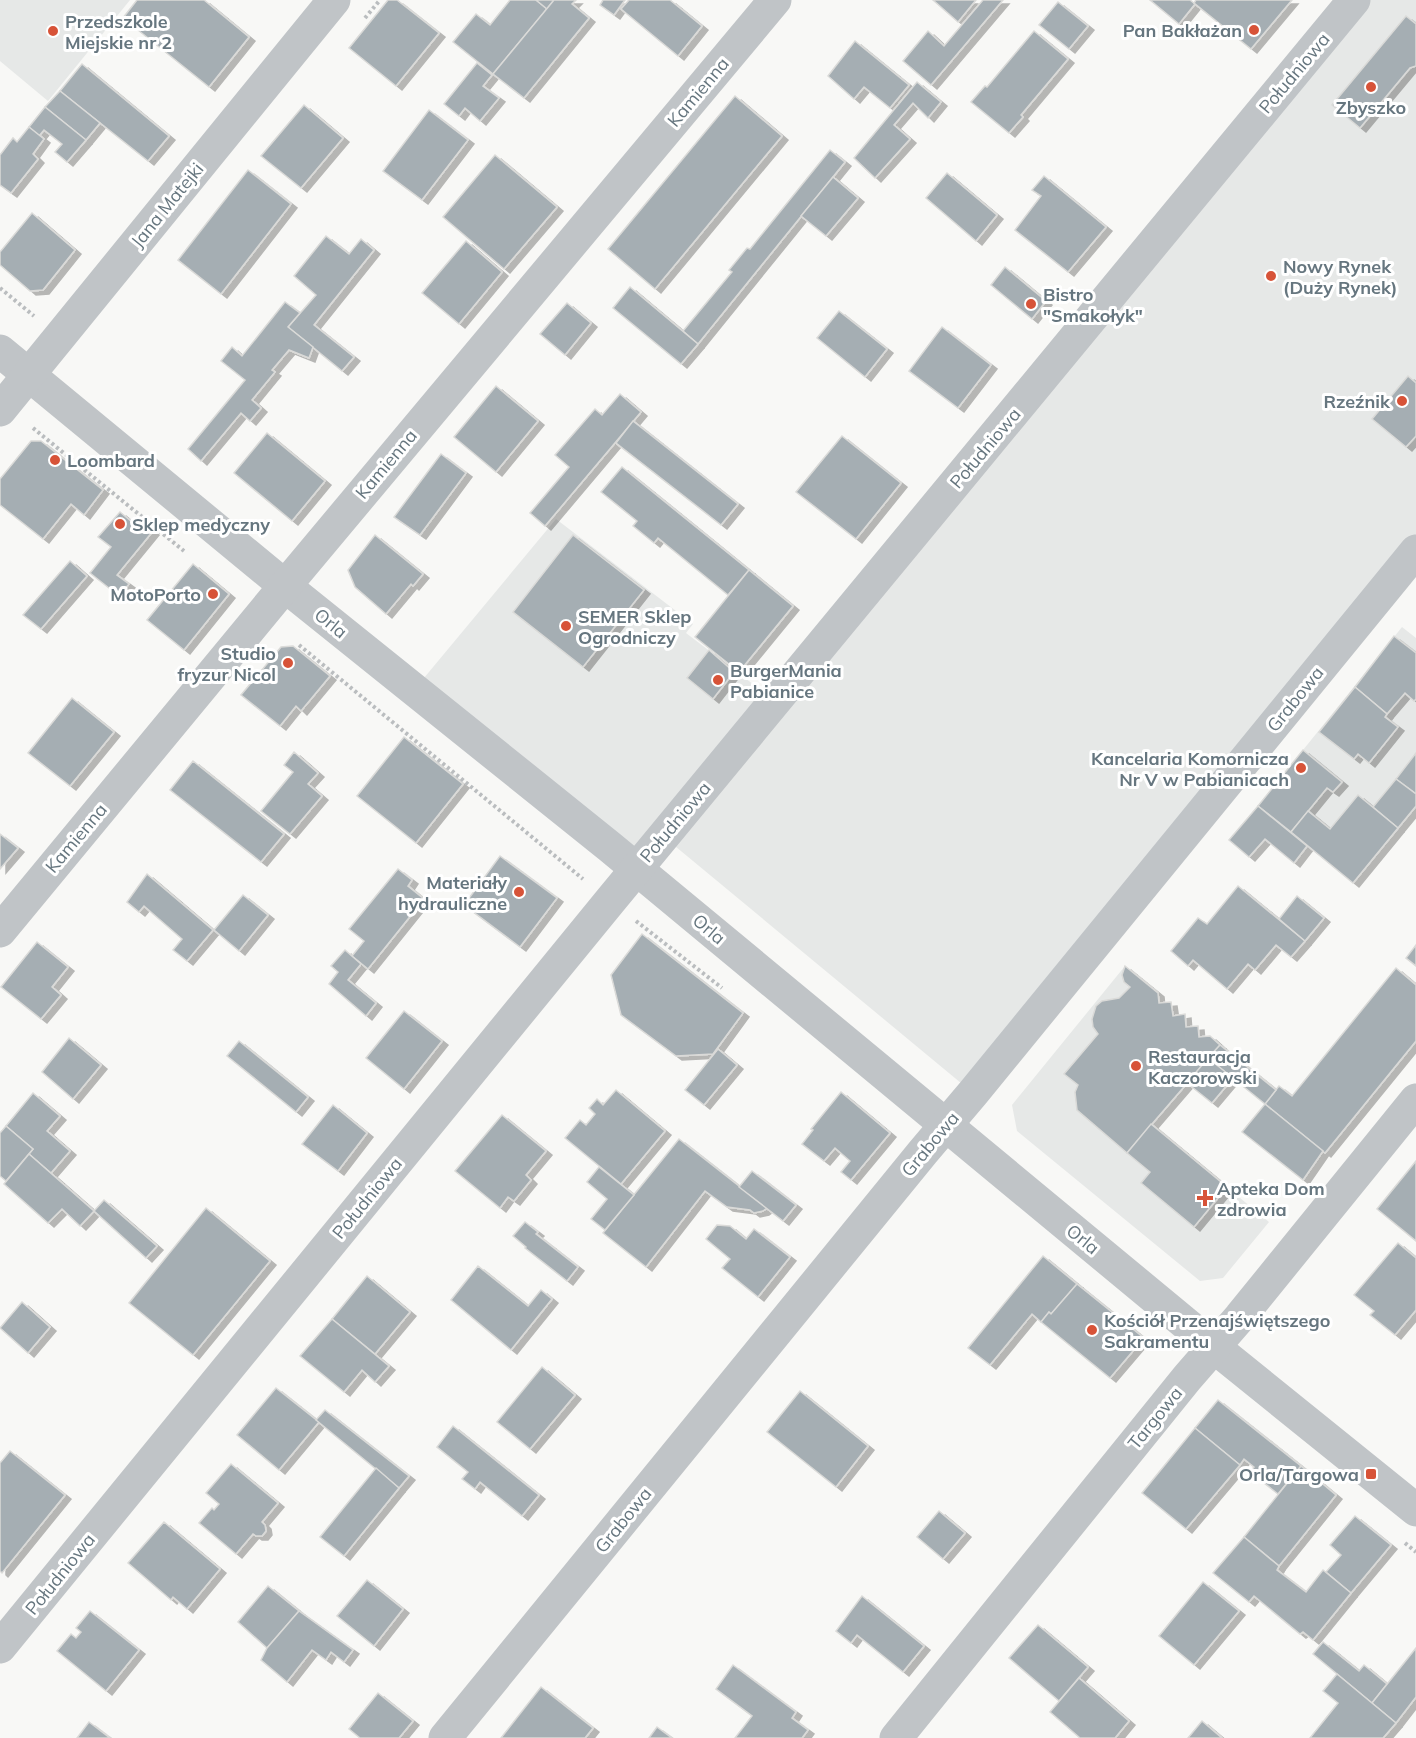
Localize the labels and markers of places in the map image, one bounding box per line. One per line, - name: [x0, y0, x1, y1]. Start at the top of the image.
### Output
- place label: Przedszkole Miejskie nr 2: [65, 10, 172, 54]
- place label: Pan Bakłażan: [1123, 19, 1242, 42]
- marker: Pan Bakłażan: [1247, 23, 1261, 37]
- marker: Przedszkole Miejskie nr 2: [46, 24, 60, 38]
- marker: Zbyszko: [1364, 80, 1378, 94]
- place label: Zbyszko: [1336, 96, 1406, 119]
- place label: Nowy Rynek (Duży Rynek): [1283, 255, 1397, 299]
- marker: Nowy Rynek (Duży Rynek): [1264, 269, 1278, 283]
- place label: Bistro "Smakołyk": [1043, 283, 1143, 327]
- marker: Bistro "Smakołyk": [1024, 297, 1038, 311]
- place label: Rzeźnik: [1324, 390, 1391, 413]
- marker: Rzeźnik: [1395, 394, 1409, 408]
- place label: Loombard: [67, 449, 155, 472]
- marker: Loombard: [48, 453, 62, 467]
- place label: Sklep medyczny: [132, 513, 270, 536]
- marker: Sklep medyczny: [113, 517, 127, 531]
- place label: MotoPorto: [110, 583, 201, 606]
- marker: MotoPorto: [206, 587, 220, 601]
- place label: SEMER Sklep Ogrodniczy: [578, 605, 692, 649]
- marker: SEMER Sklep Ogrodniczy: [559, 619, 573, 633]
- place label: Studio fryzur Nicol: [177, 642, 276, 686]
- marker: Studio fryzur Nicol: [281, 656, 295, 670]
- place label: BurgerMania Pabianice: [730, 659, 842, 703]
- marker: BurgerMania Pabianice: [711, 673, 725, 687]
- place label: Kancelaria Komornicza Nr V w Pabianicach: [1091, 747, 1289, 791]
- marker: Kancelaria Komornicza Nr V w Pabianicach: [1294, 761, 1308, 775]
- place label: Materiały hydrauliczne: [398, 871, 507, 915]
- marker: Materiały hydrauliczne: [512, 885, 526, 899]
- place label: Restauracja Kaczorowski: [1148, 1045, 1257, 1089]
- marker: Restauracja Kaczorowski: [1129, 1059, 1143, 1073]
- place label: Apteka Dom zdrowia: [1217, 1177, 1325, 1221]
- marker: Apteka Dom zdrowia: [1198, 1191, 1212, 1205]
- place label: Kościół Przenajświętszego Sakramentu: [1104, 1309, 1330, 1353]
- marker: Kościół Przenajświętszego Sakramentu: [1085, 1323, 1099, 1337]
- place label: Orla/Targowa: [1239, 1463, 1359, 1486]
- marker: Orla/Targowa: [1364, 1467, 1378, 1481]

